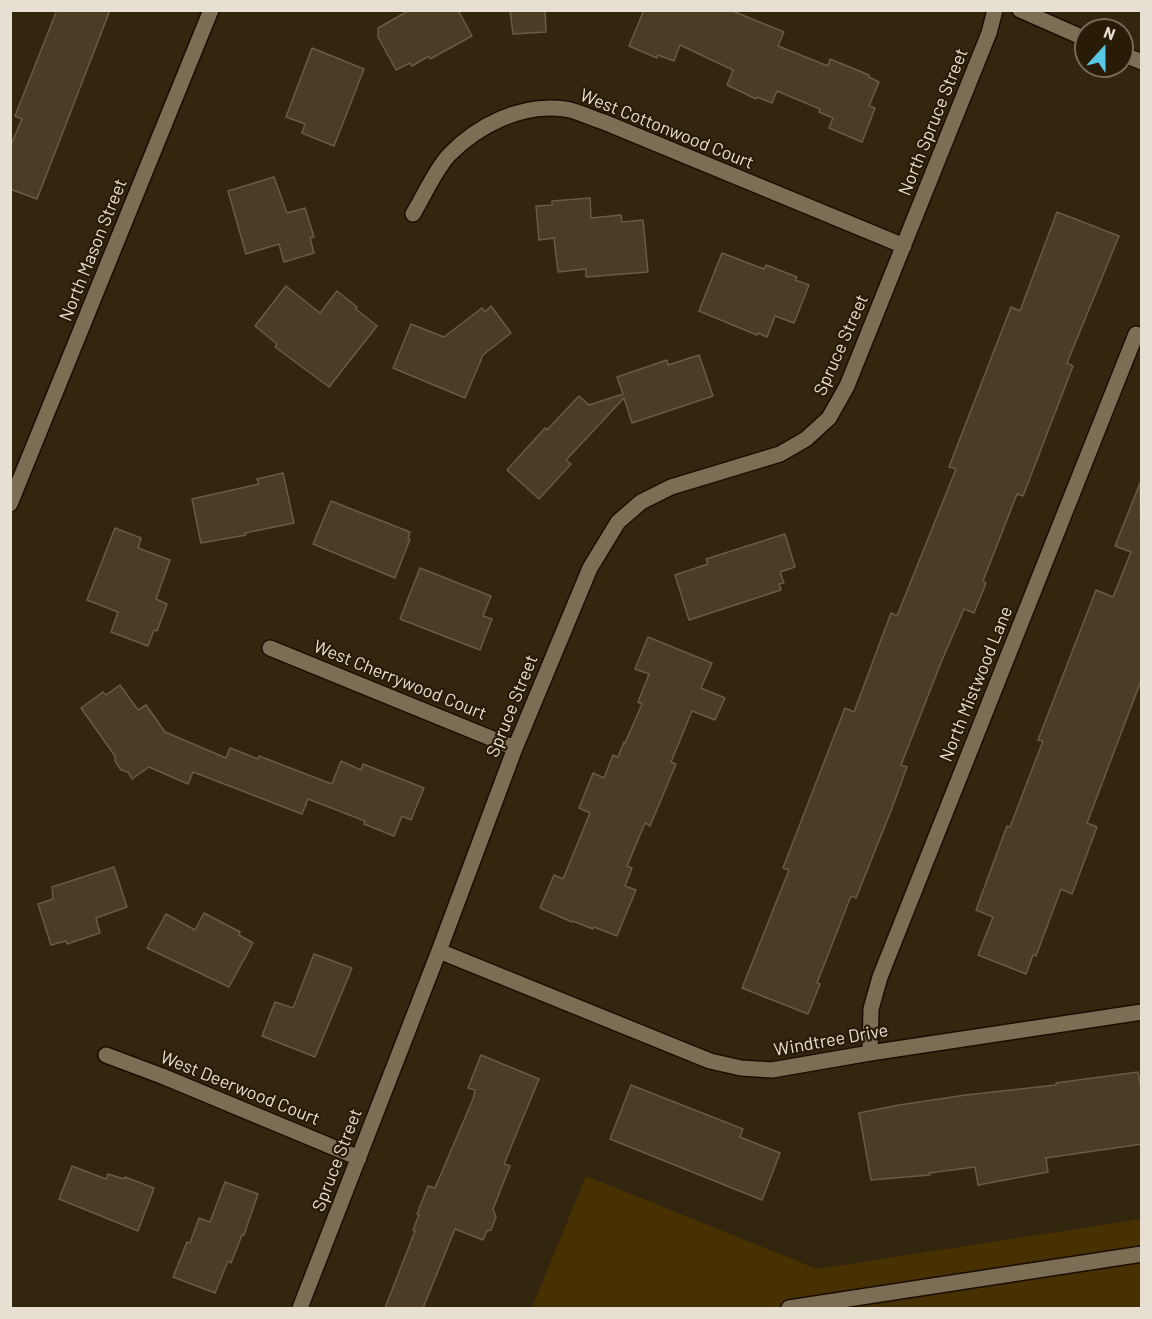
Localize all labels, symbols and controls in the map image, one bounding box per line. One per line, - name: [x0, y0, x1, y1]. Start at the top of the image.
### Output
- north arrow: [1074, 18, 1134, 78]
- text: N: [1102, 22, 1118, 43]
- street label: North Spruce Street: [894, 45, 972, 199]
- street label: West Cottonwood Court: [577, 84, 757, 174]
- street label: North Mason Street: [55, 176, 131, 324]
- street label: Spruce Street: [809, 291, 873, 399]
- street label: North Mistwood Lane: [935, 603, 1017, 765]
- street label: West Cherrywood Court: [310, 635, 490, 725]
- street label: Spruce Street: [482, 652, 542, 760]
- street label: Windtree Drive: [772, 1019, 890, 1061]
- street label: West Deerwood Court: [157, 1046, 323, 1130]
- street label: Spruce Street: [308, 1106, 366, 1214]

